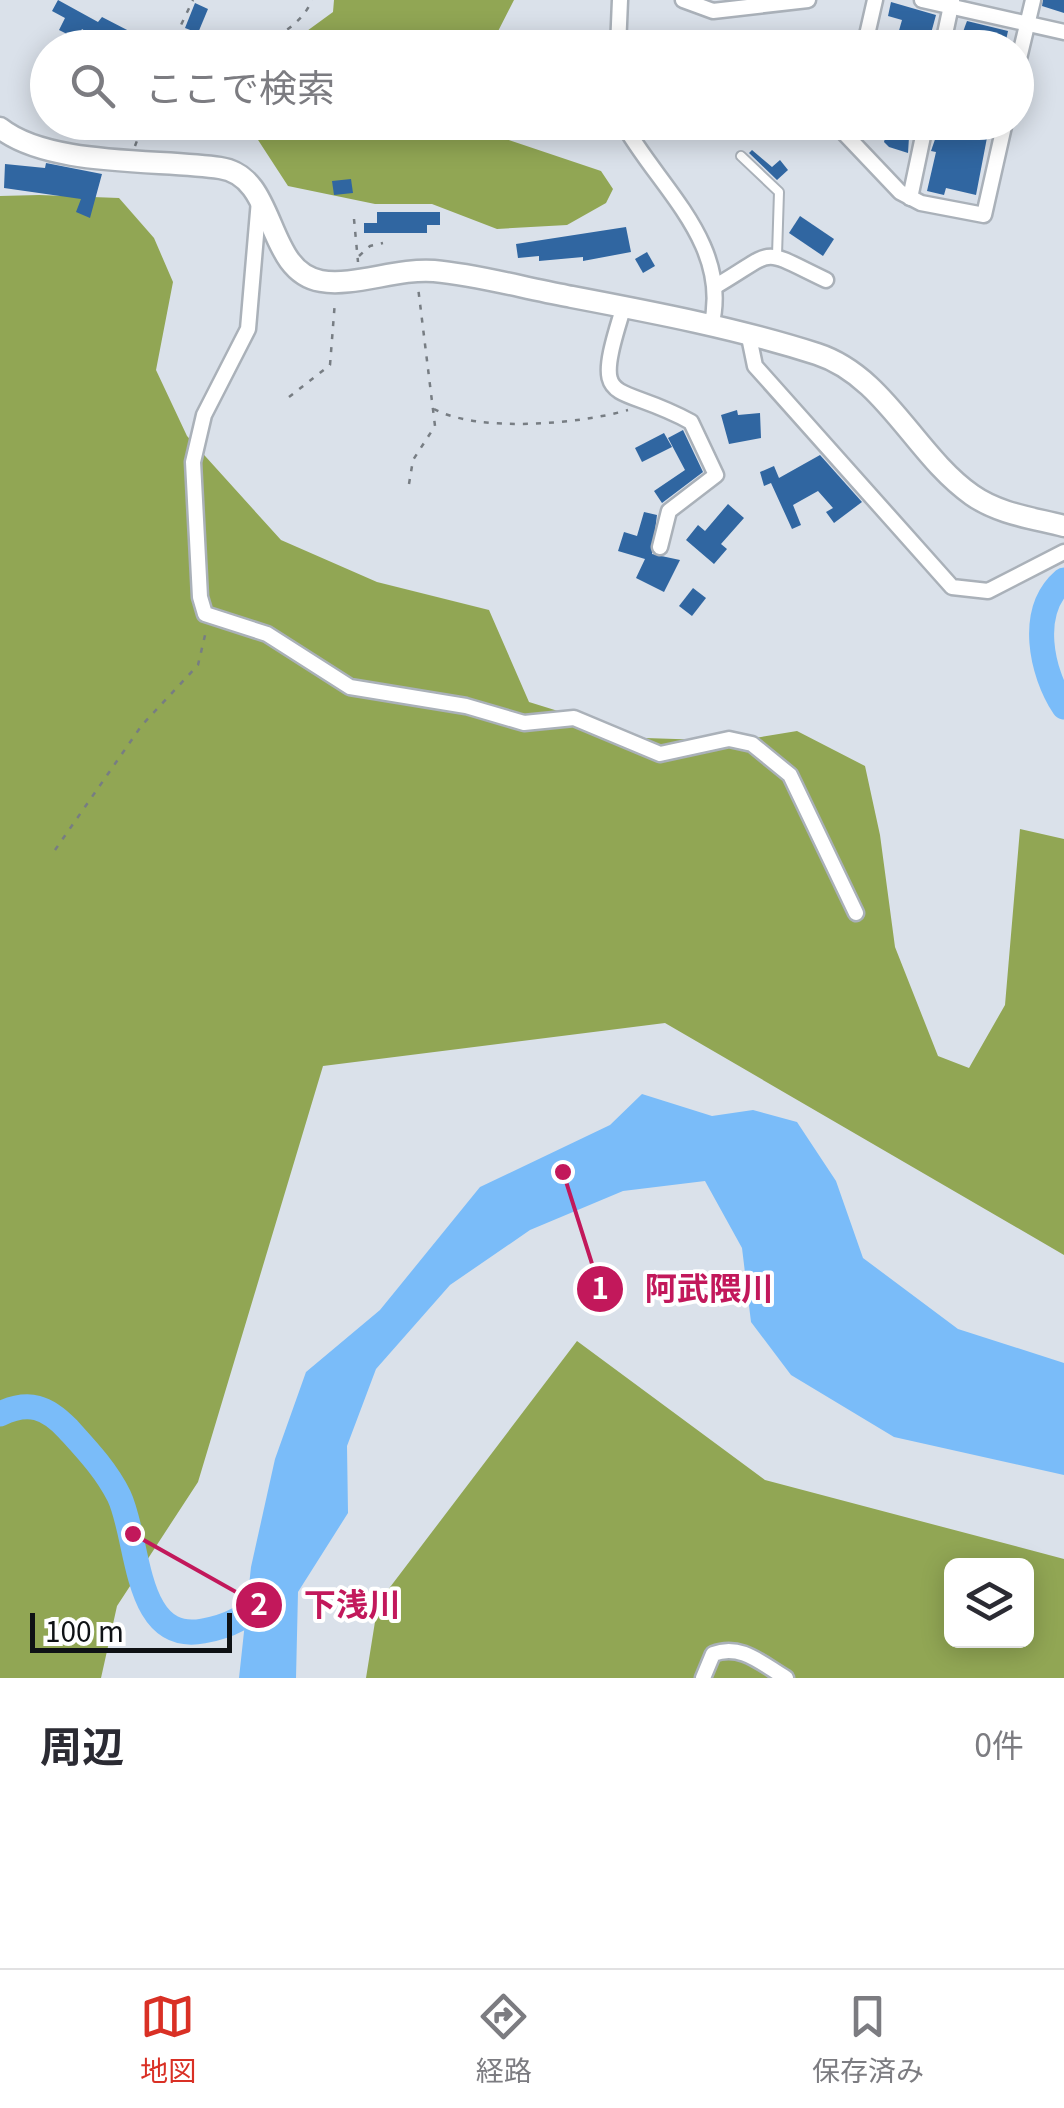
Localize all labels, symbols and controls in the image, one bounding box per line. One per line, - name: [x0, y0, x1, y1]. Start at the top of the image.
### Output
- search box: [30, 30, 1034, 140]
- icon: search: [65, 58, 120, 113]
- text: ここで検索: [145, 58, 335, 113]
- callout: 阿武隈川: [575, 1258, 793, 1320]
- text: 阿武隈川: [645, 1263, 773, 1309]
- text: 1: [591, 1264, 609, 1308]
- map controls: [944, 1558, 1034, 1648]
- button: layers: [944, 1558, 1034, 1648]
- callout: 下浅川: [234, 1574, 420, 1636]
- text: 下浅川: [304, 1579, 400, 1625]
- text: 2: [250, 1580, 268, 1624]
- scale bar: [30, 1608, 232, 1652]
- text: 100 m: [45, 1610, 124, 1650]
- text: 周辺: [40, 1713, 124, 1774]
- text: 0件: [974, 1720, 1024, 1766]
- tab: 地図: [140, 1989, 196, 2089]
- tab: 経路: [476, 1989, 532, 2089]
- tab: 保存済み: [812, 1989, 924, 2089]

